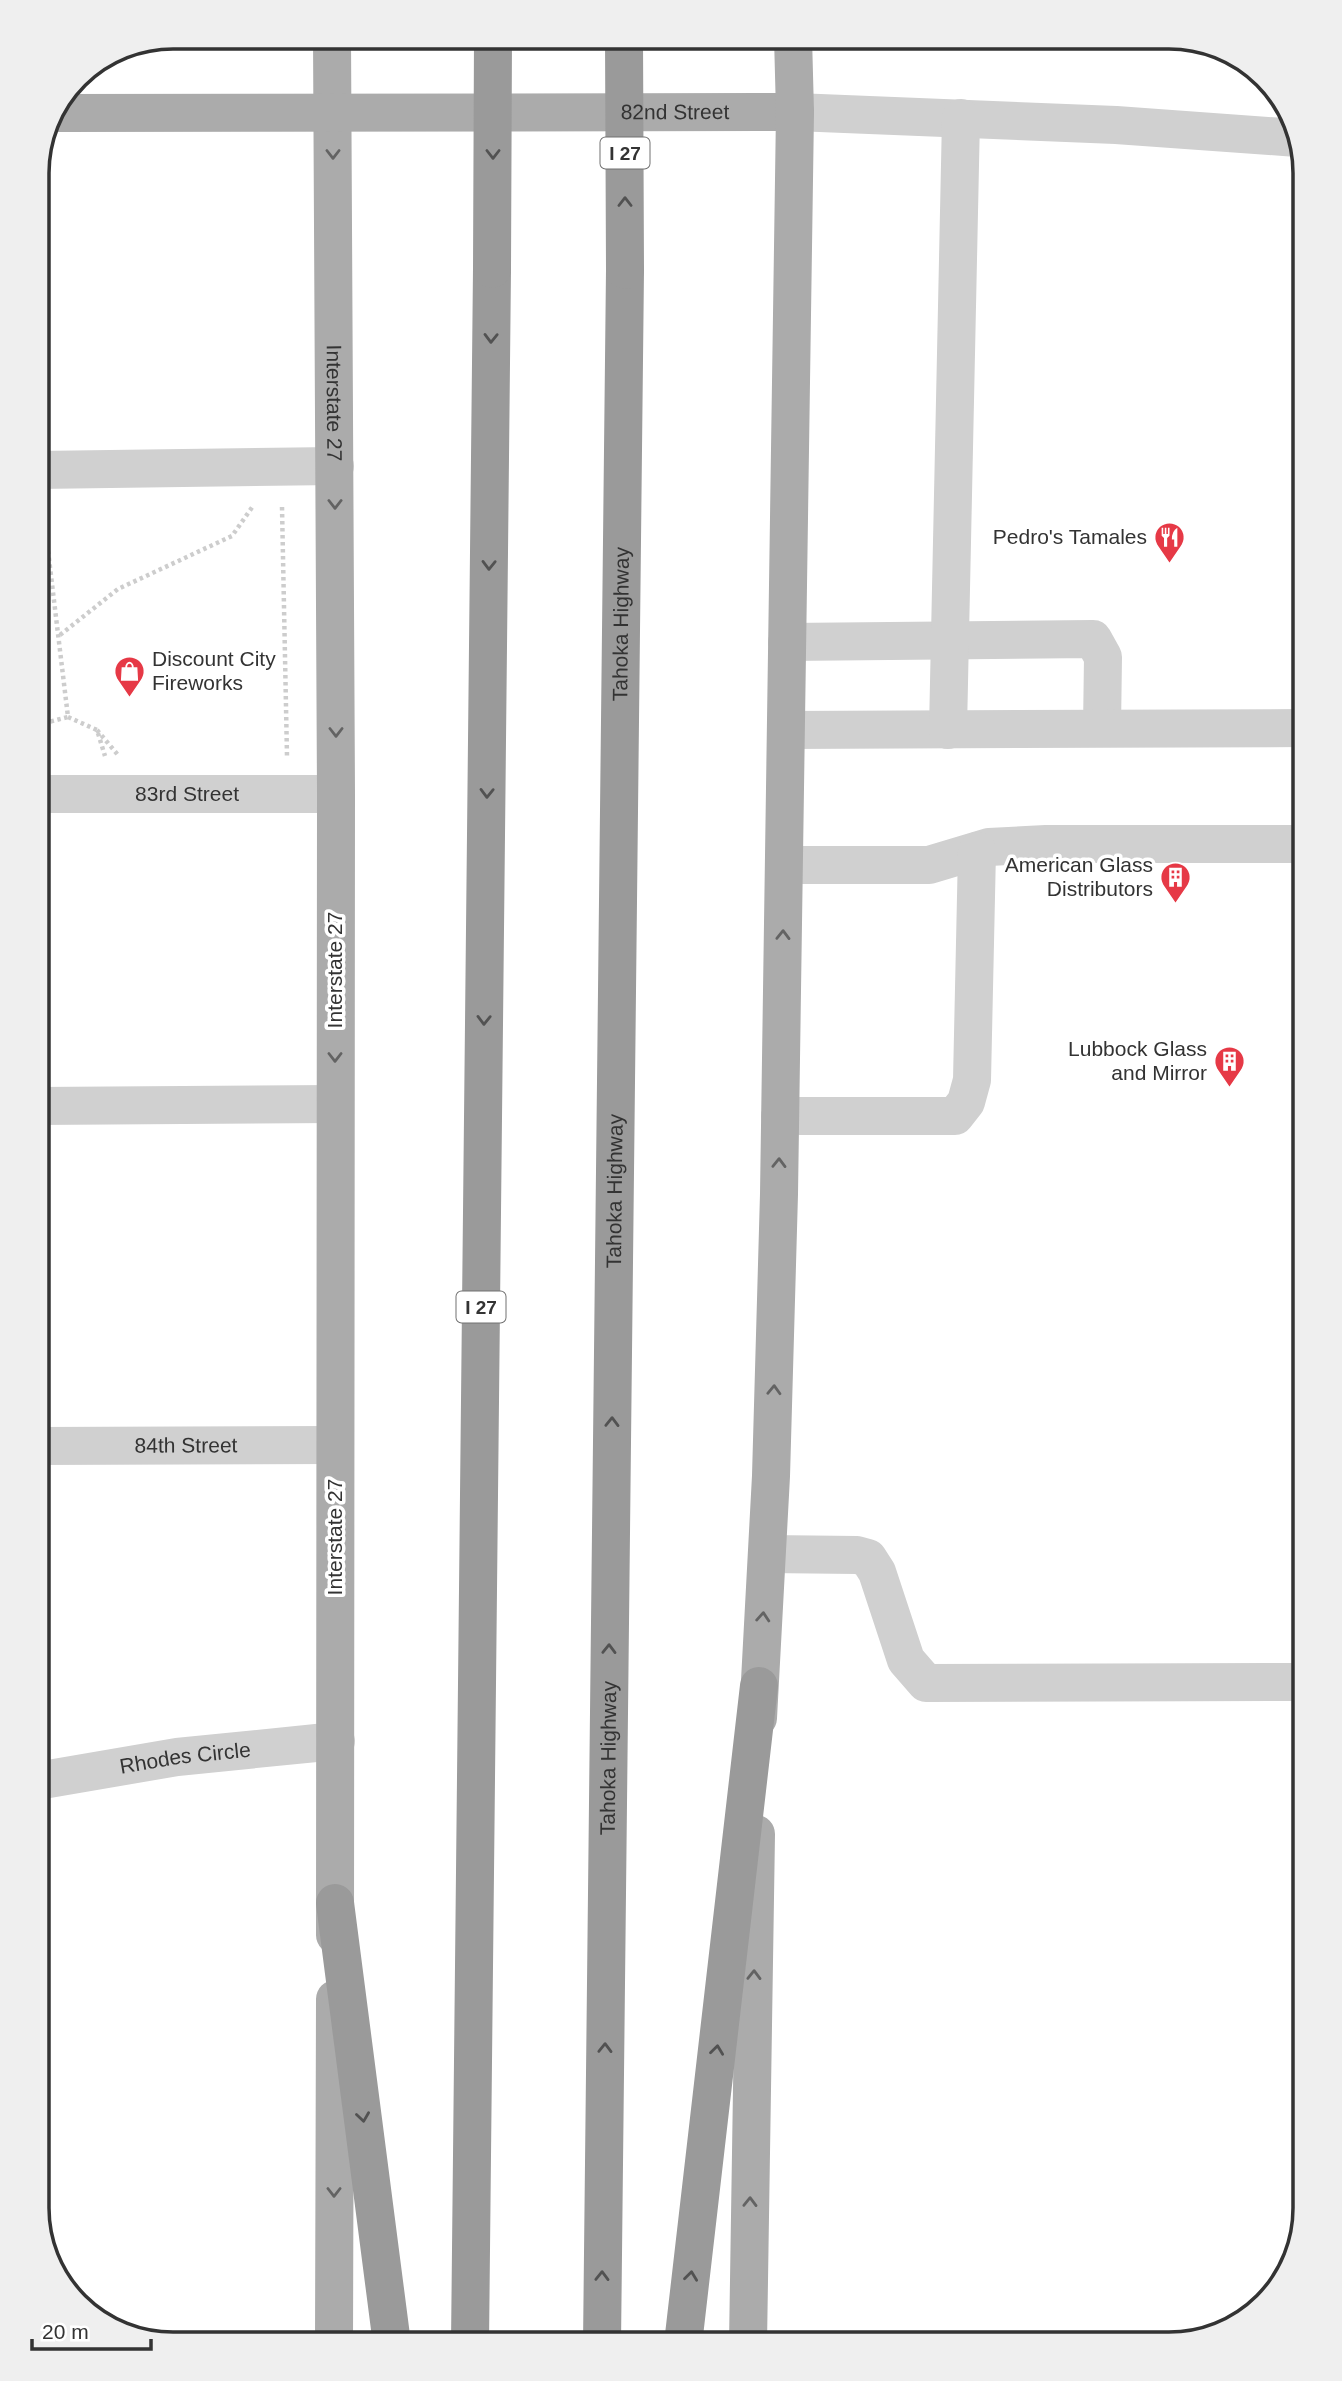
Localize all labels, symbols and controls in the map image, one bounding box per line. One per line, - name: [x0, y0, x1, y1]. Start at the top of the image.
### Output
- street label: 82nd Street: [621, 100, 730, 123]
- road number: I 27: [600, 138, 650, 168]
- one-way arrow: [325, 149, 341, 160]
- one-way arrow: [485, 149, 501, 160]
- one-way arrow: [617, 196, 633, 206]
- one-way arrow: [484, 332, 499, 343]
- street label: Interstate 27: [323, 345, 346, 461]
- one-way arrow: [327, 499, 343, 510]
- restaurant icon: Pedro's Tamales: [1153, 520, 1187, 564]
- place label: Pedro's Tamales: [993, 525, 1147, 548]
- street label: Tahoka Highway: [608, 546, 633, 701]
- one-way arrow: [481, 560, 497, 571]
- place label: Discount City Fireworks: [152, 647, 276, 694]
- shop icon: Discount City Fireworks: [112, 654, 146, 698]
- one-way arrow: [328, 727, 344, 737]
- street label: 83rd Street: [135, 782, 239, 805]
- one-way arrow: [479, 788, 495, 798]
- place label: American Glass Distributors: [1005, 853, 1153, 900]
- building icon: American Glass Distributors: [1159, 860, 1193, 904]
- street label: Interstate 27: [323, 912, 346, 1028]
- one-way arrow: [775, 930, 791, 940]
- one-way arrow: [476, 1015, 492, 1026]
- place label: Lubbock Glass and Mirror: [1068, 1037, 1207, 1084]
- building icon: Lubbock Glass and Mirror: [1213, 1044, 1247, 1088]
- one-way arrow: [327, 1052, 343, 1063]
- street label: Tahoka Highway: [602, 1113, 627, 1268]
- one-way arrow: [772, 1157, 787, 1168]
- road number: I 27: [456, 1292, 505, 1322]
- one-way arrow: [766, 1384, 781, 1395]
- one-way arrow: [604, 1416, 620, 1427]
- street label: 84th Street: [135, 1433, 238, 1457]
- street label: Interstate 27: [323, 1479, 346, 1595]
- one-way arrow: [755, 1612, 770, 1623]
- one-way arrow: [602, 1644, 617, 1655]
- street label: Tahoka Highway: [596, 1680, 620, 1835]
- street label: Rhodes Circle: [118, 1738, 252, 1778]
- one-way arrow: [746, 1969, 762, 1980]
- one-way arrow: [597, 2043, 613, 2053]
- one-way arrow: [709, 2044, 724, 2056]
- one-way arrow: [355, 2111, 370, 2122]
- one-way arrow: [326, 2187, 342, 2198]
- one-way arrow: [742, 2197, 758, 2207]
- one-way arrow: [594, 2270, 610, 2281]
- one-way arrow: [683, 2270, 698, 2282]
- scale bar: [32, 2308, 150, 2352]
- text: 20 m: [42, 2320, 89, 2343]

